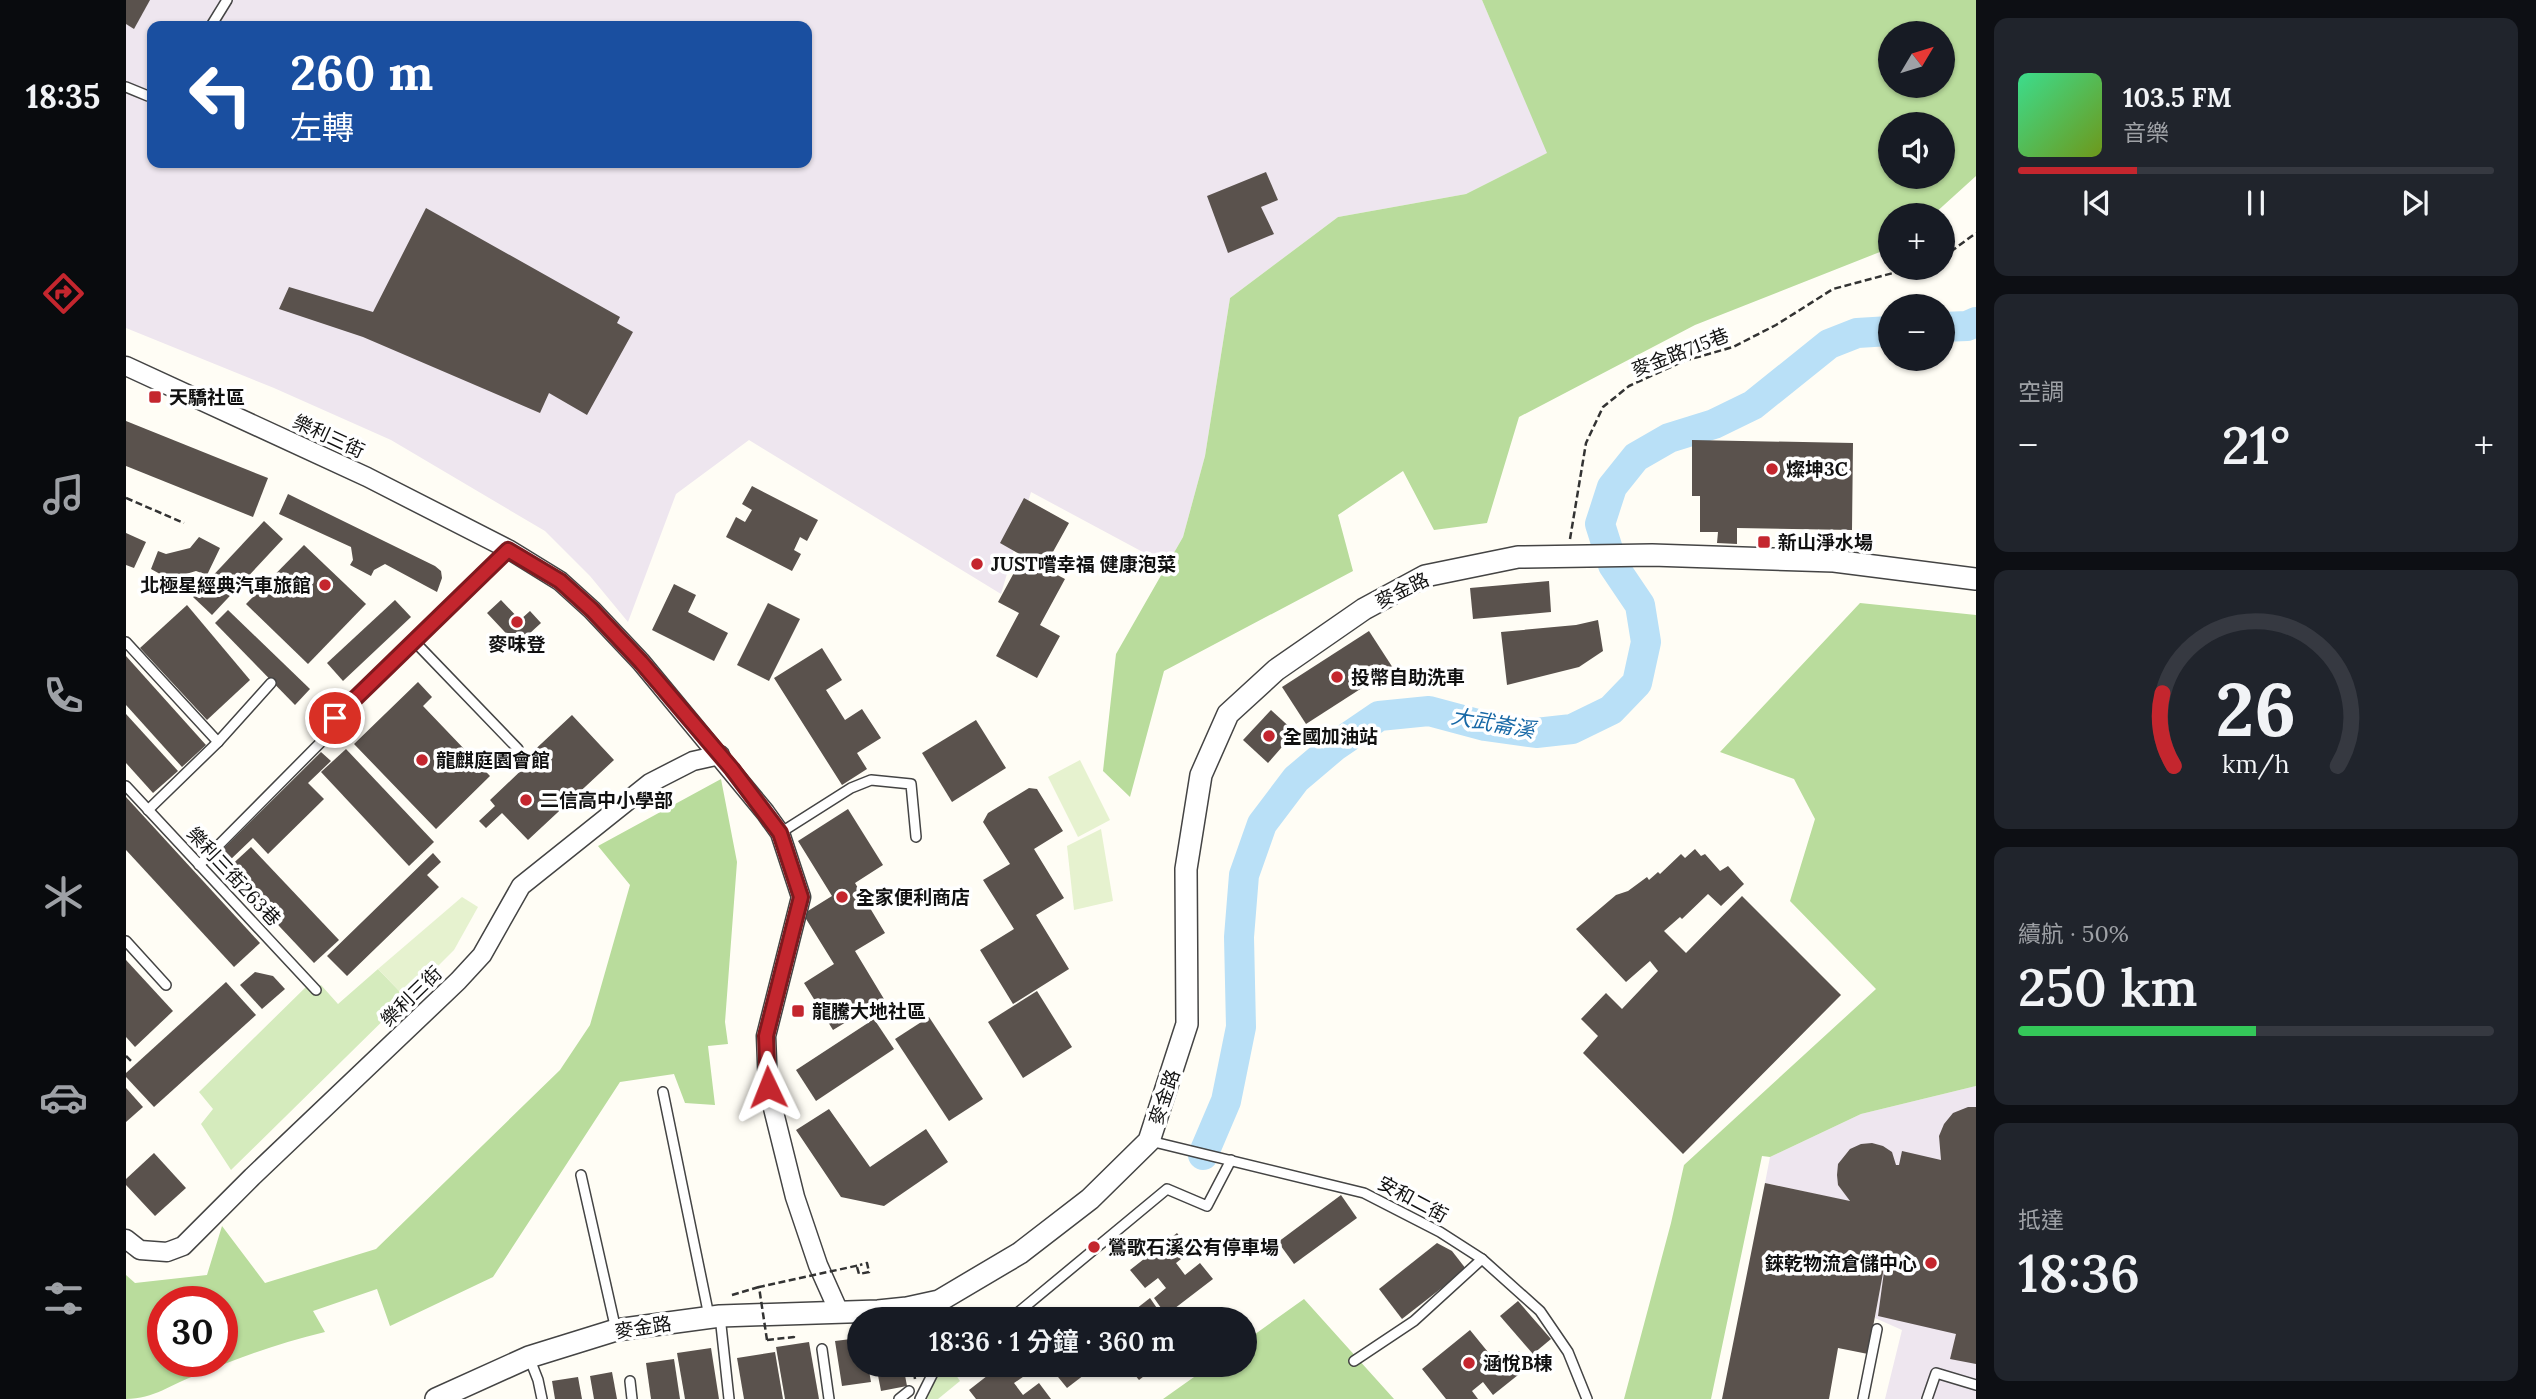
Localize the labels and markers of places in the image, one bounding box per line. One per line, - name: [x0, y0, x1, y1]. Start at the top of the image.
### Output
- place label: 天驕社區: [169, 385, 245, 409]
- marker: 天驕社區: [147, 389, 163, 405]
- place label: 燦坤3C: [1786, 457, 1848, 481]
- marker: 燦坤3C: [1764, 461, 1780, 477]
- place label: 新山淨水場: [1778, 530, 1873, 554]
- marker: 新山淨水場: [1756, 534, 1772, 550]
- place label: JUST嚐幸福 健康泡菜: [991, 552, 1176, 576]
- marker: JUST嚐幸福 健康泡菜: [969, 556, 985, 572]
- place label: 北極星經典汽車旅館: [140, 573, 311, 597]
- marker: 北極星經典汽車旅館: [317, 577, 333, 593]
- marker: 麥味登: [509, 614, 525, 630]
- place label: 麥味登: [488, 632, 546, 656]
- place label: 投幣自助洗車: [1351, 665, 1465, 689]
- marker: 投幣自助洗車: [1329, 669, 1345, 685]
- pin: [305, 688, 365, 748]
- place label: 全國加油站: [1283, 724, 1378, 748]
- marker: 全國加油站: [1261, 728, 1277, 744]
- place label: 龍麒庭園會館: [436, 748, 550, 772]
- marker: 龍麒庭園會館: [414, 752, 430, 768]
- place label: 二信高中小學部: [540, 788, 673, 812]
- marker: 二信高中小學部: [518, 792, 534, 808]
- place label: 全家便利商店: [856, 885, 970, 909]
- marker: 全家便利商店: [834, 889, 850, 905]
- place label: 龍騰大地社區: [812, 999, 926, 1023]
- marker: 龍騰大地社區: [790, 1003, 806, 1019]
- place label: 鶯歌石溪公有停車場: [1108, 1235, 1279, 1259]
- marker: 鶯歌石溪公有停車場: [1086, 1239, 1102, 1255]
- place label: 錸乾物流倉儲中心: [1765, 1251, 1917, 1275]
- marker: 錸乾物流倉儲中心: [1923, 1255, 1939, 1271]
- place label: 涵悅B棟: [1483, 1351, 1553, 1375]
- marker: 涵悅B棟: [1461, 1355, 1477, 1371]

